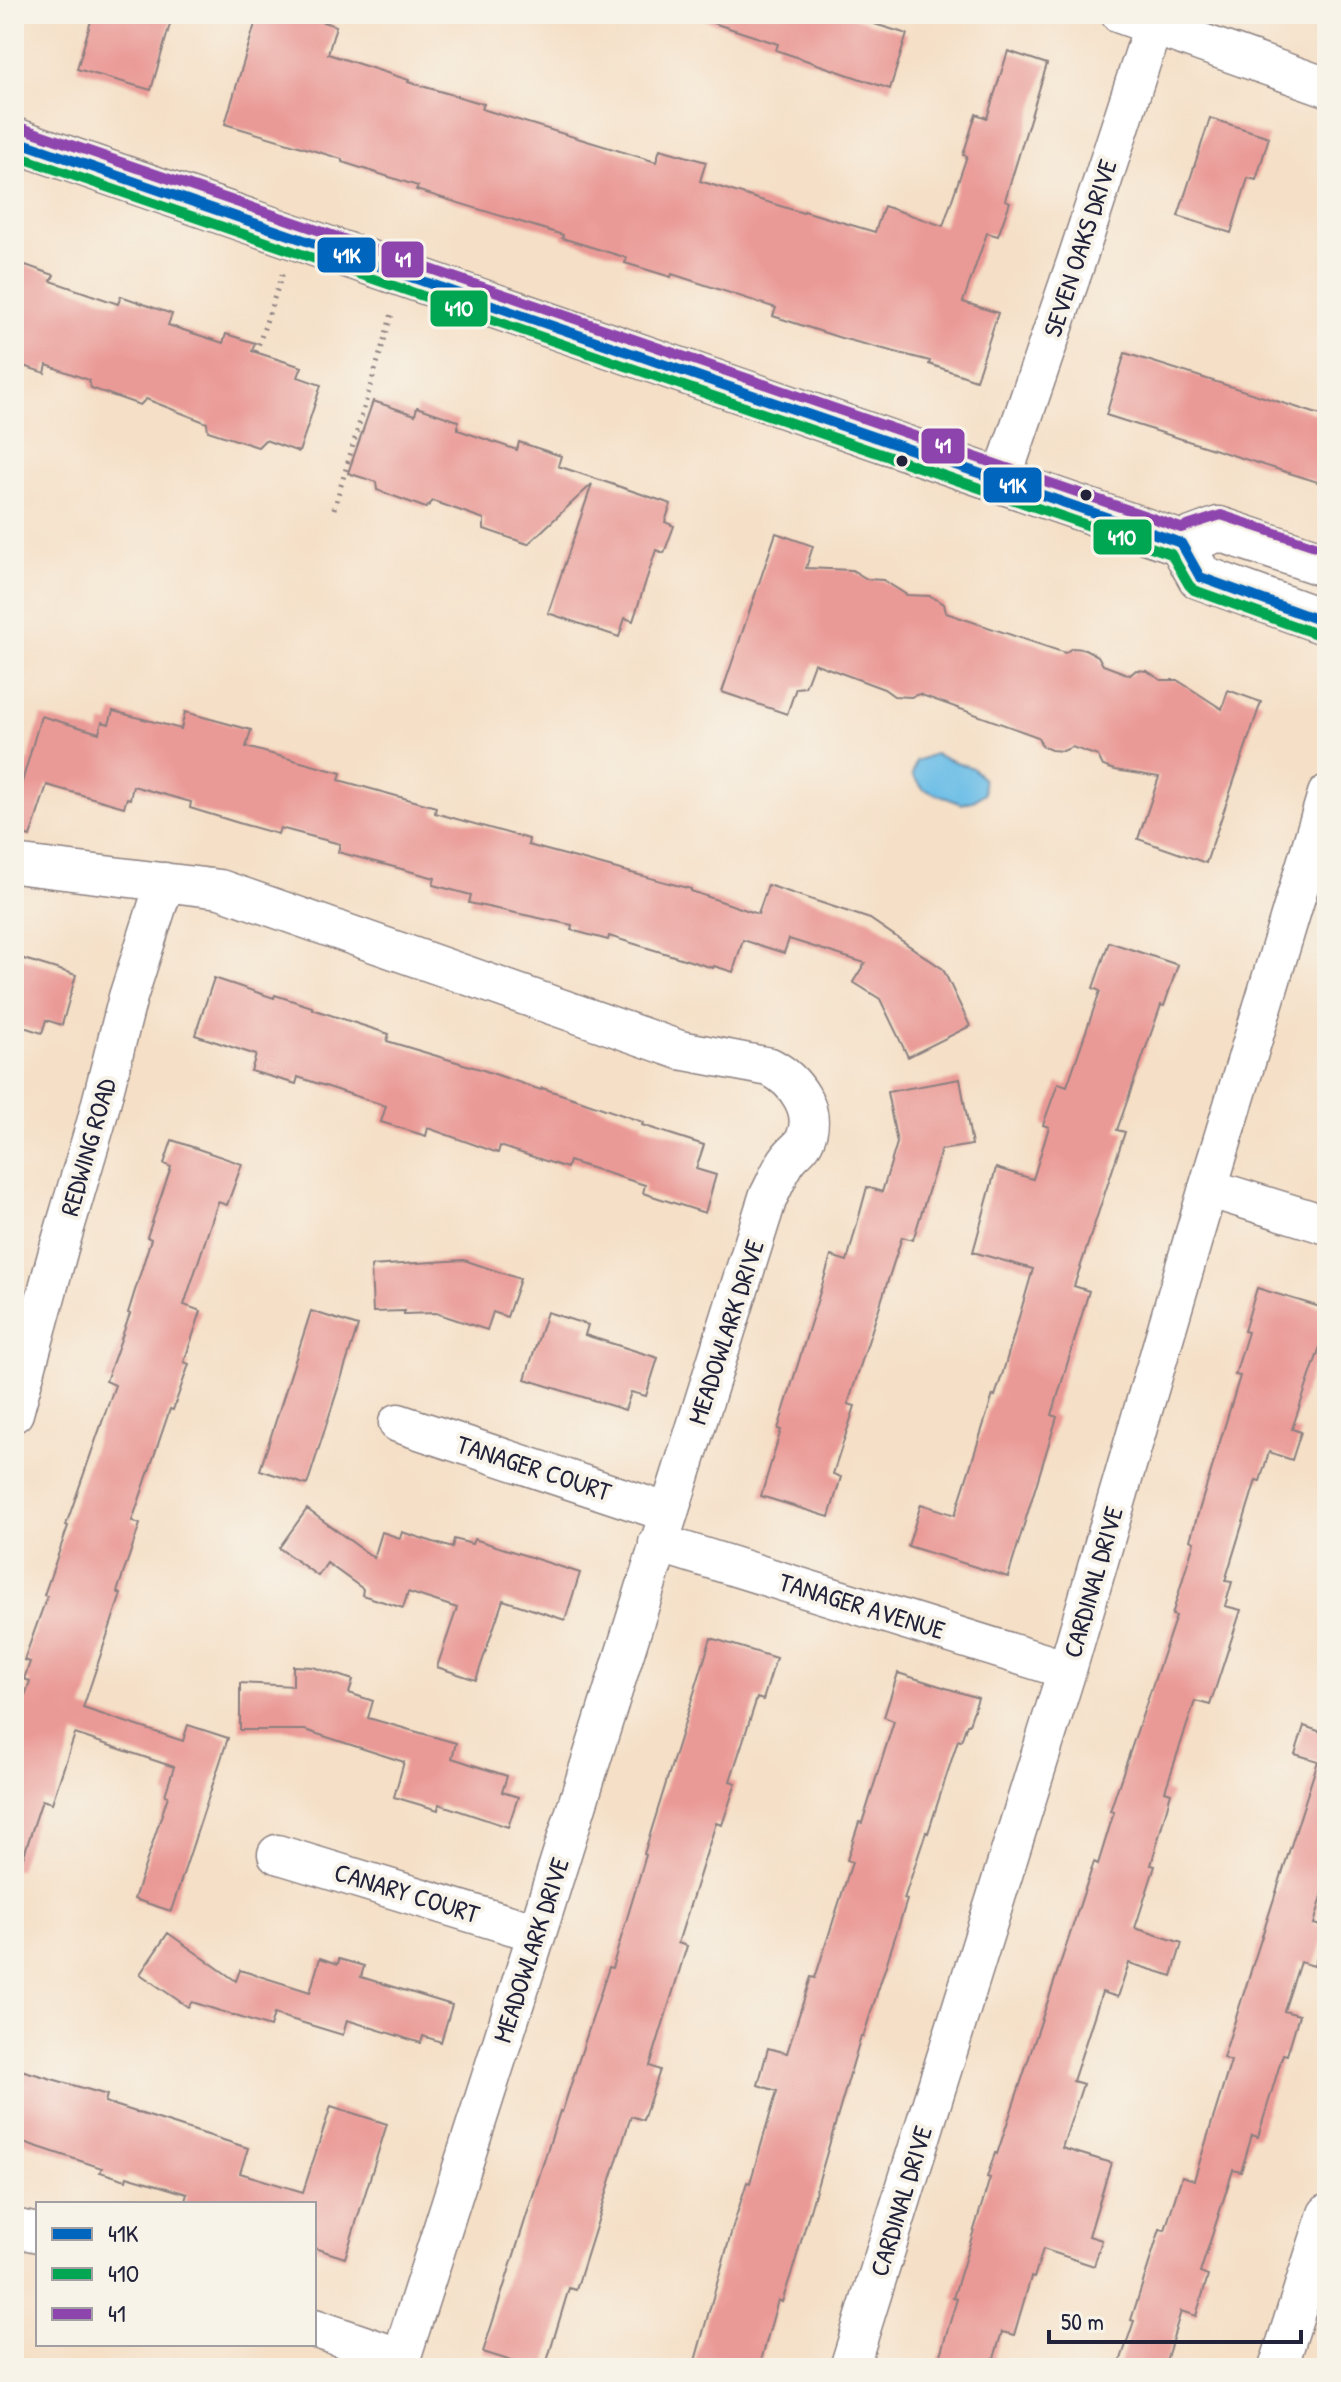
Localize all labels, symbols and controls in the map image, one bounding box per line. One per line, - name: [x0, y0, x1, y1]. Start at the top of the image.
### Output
- street label: SEVEN OAKS DRIVE: [1034, 154, 1125, 341]
- line badge: 41K: [316, 236, 377, 274]
- text: 41K: [333, 240, 361, 270]
- line badge: 41: [380, 240, 425, 279]
- text: 41: [395, 244, 411, 274]
- line badge: 41O: [429, 289, 489, 328]
- text: 41O: [445, 293, 473, 323]
- line badge: 41: [920, 427, 966, 465]
- text: 41: [935, 430, 951, 460]
- unlabelled marker: [894, 453, 910, 469]
- line badge: 41K: [982, 466, 1043, 504]
- text: 41K: [999, 470, 1027, 500]
- unlabelled marker: [1078, 487, 1094, 503]
- line badge: 41O: [1092, 518, 1153, 556]
- text: 41O: [1108, 522, 1136, 552]
- street label: REDWING ROAD: [51, 1073, 124, 1220]
- street label: MEADOWLARK DRIVE: [679, 1234, 772, 1429]
- street label: TANAGER COURT: [453, 1426, 616, 1509]
- street label: CARDINAL DRIVE: [1054, 1502, 1131, 1662]
- street label: TANAGER AVENUE: [775, 1564, 950, 1647]
- street label: MEADOWLARK DRIVE: [484, 1852, 577, 2047]
- street label: CANARY COURT: [330, 1854, 485, 1931]
- street label: CARDINAL DRIVE: [861, 2121, 940, 2280]
- legend: [36, 2202, 316, 2346]
- text: 41K: [108, 2217, 139, 2249]
- text: 41O: [108, 2257, 139, 2289]
- scale bar: [1049, 2294, 1301, 2344]
- text: 41: [108, 2297, 126, 2329]
- text: 50 m: [1061, 2305, 1104, 2337]

